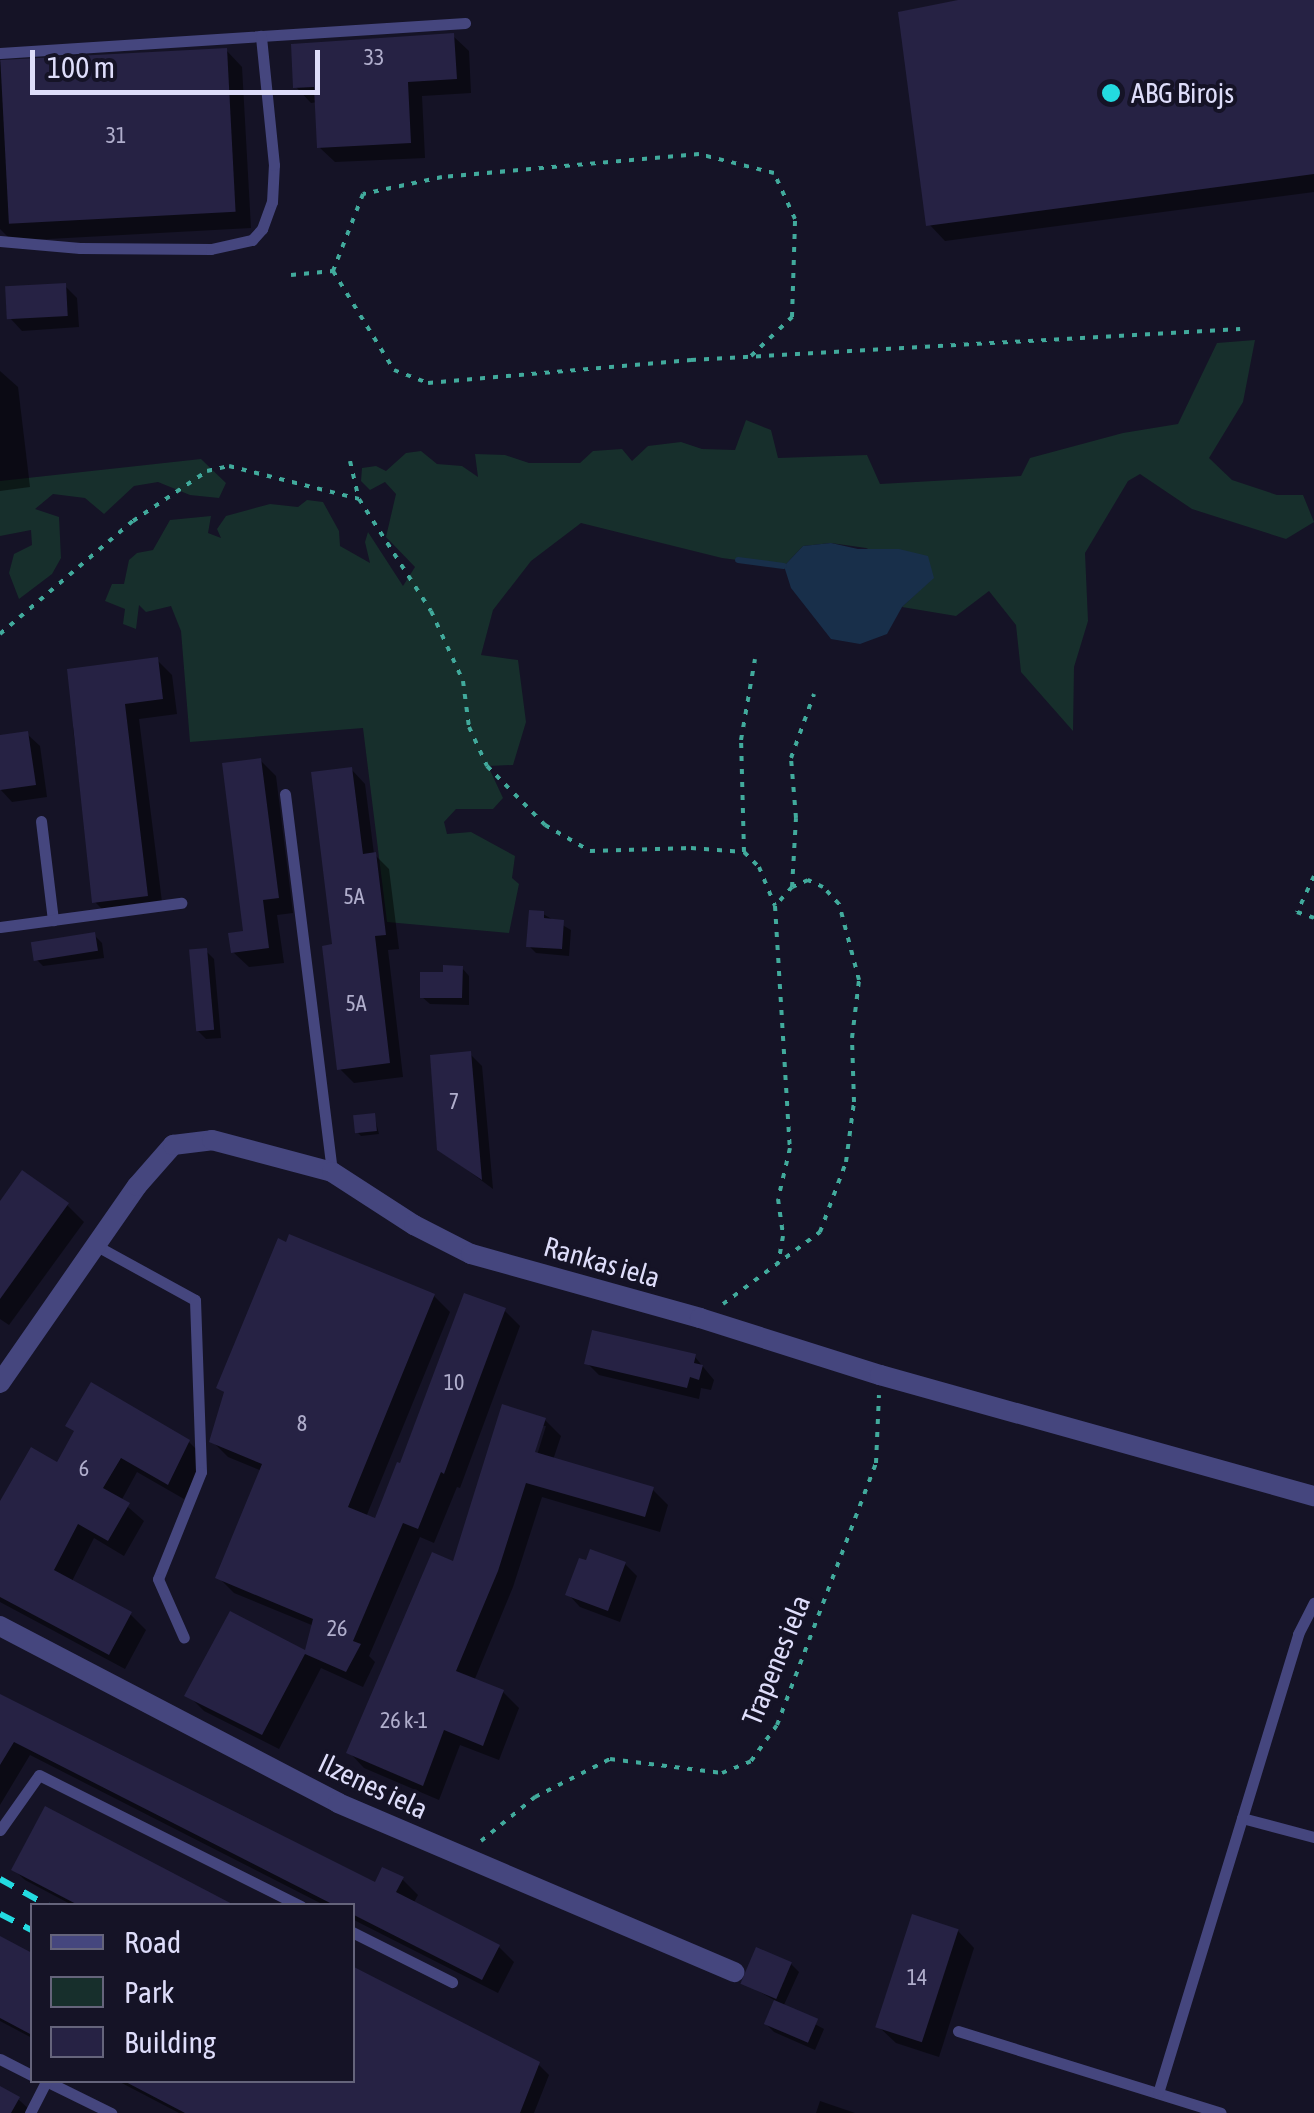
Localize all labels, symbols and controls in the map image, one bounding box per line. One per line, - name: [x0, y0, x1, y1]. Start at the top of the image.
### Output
- scale bar: [35, 30, 325, 92]
- house number: 33: [364, 45, 384, 71]
- text: 100 m: [47, 50, 115, 84]
- place label: ABG Birojs: [1131, 76, 1234, 110]
- marker: ABG Birojs: [1100, 82, 1122, 104]
- house number: 31: [106, 123, 126, 149]
- house number: 5A: [343, 884, 365, 910]
- house number: 5A: [345, 991, 367, 1017]
- house number: 7: [449, 1089, 459, 1115]
- street label: Rankas iela: [540, 1229, 664, 1295]
- house number: 10: [444, 1370, 464, 1396]
- house number: 8: [297, 1411, 307, 1437]
- house number: 6: [79, 1456, 89, 1482]
- street label: Trapenes iela: [735, 1590, 817, 1730]
- house number: 26: [327, 1616, 347, 1642]
- house number: 26 k-1: [380, 1708, 428, 1734]
- street label: Ilzenes iela: [313, 1746, 433, 1826]
- legend: [30, 1903, 355, 2083]
- text: Road: [124, 1925, 181, 1959]
- house number: 14: [907, 1965, 927, 1991]
- text: Park: [124, 1975, 174, 2009]
- text: Building: [124, 2025, 216, 2059]

